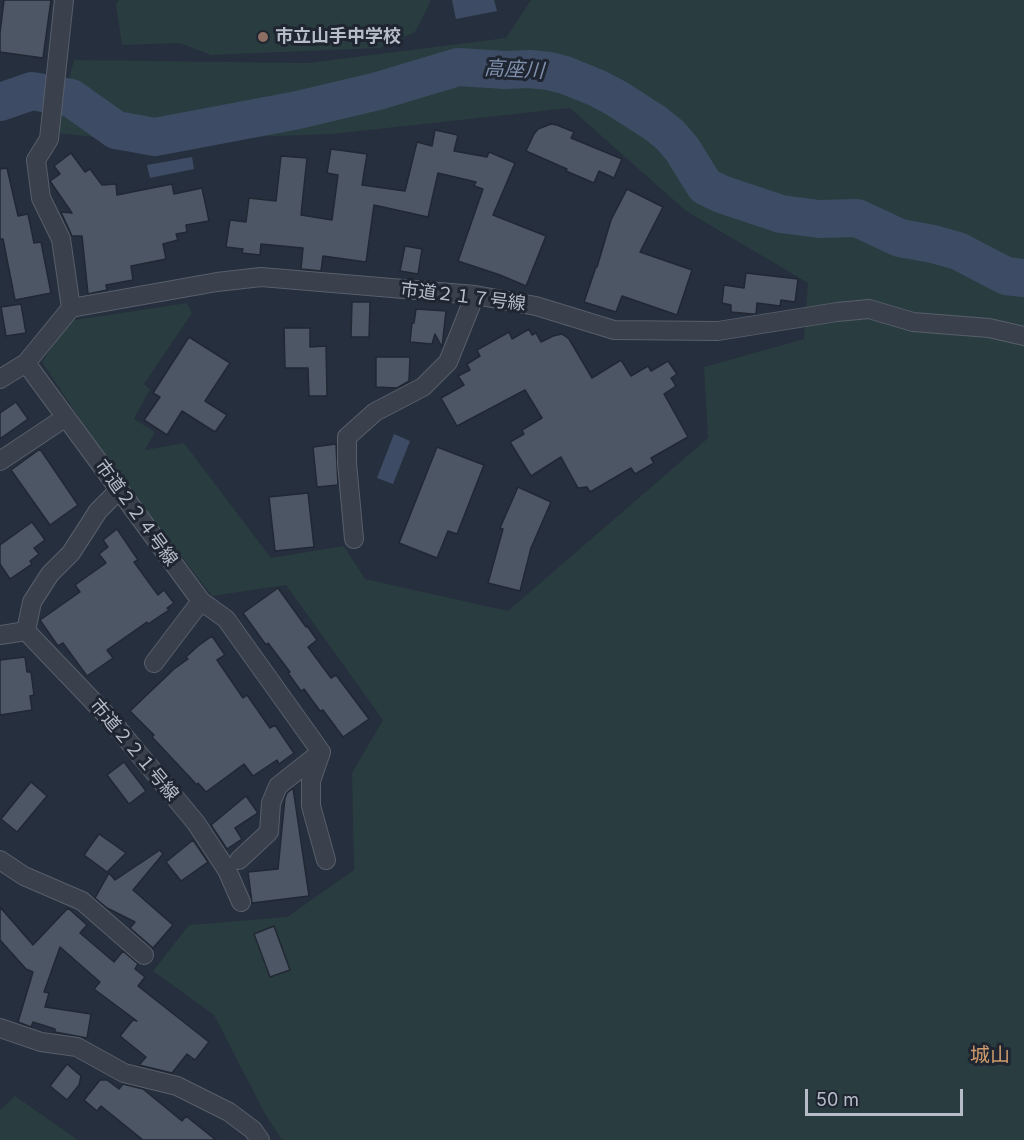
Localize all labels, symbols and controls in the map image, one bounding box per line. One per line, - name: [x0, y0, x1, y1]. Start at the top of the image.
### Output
- place label: 市立山手中学校: [275, 26, 401, 48]
- marker: 市立山手中学校: [256, 30, 270, 44]
- water label: 高座川: [483, 56, 545, 84]
- street label: 市道２１７号線: [399, 279, 527, 315]
- street label: 市道２２４号線: [90, 456, 182, 570]
- street label: 市道２２１号線: [85, 695, 183, 805]
- district label: 城山: [970, 1044, 1010, 1068]
- scale bar: [808, 1077, 966, 1115]
- text: 50 m: [816, 1089, 859, 1110]

